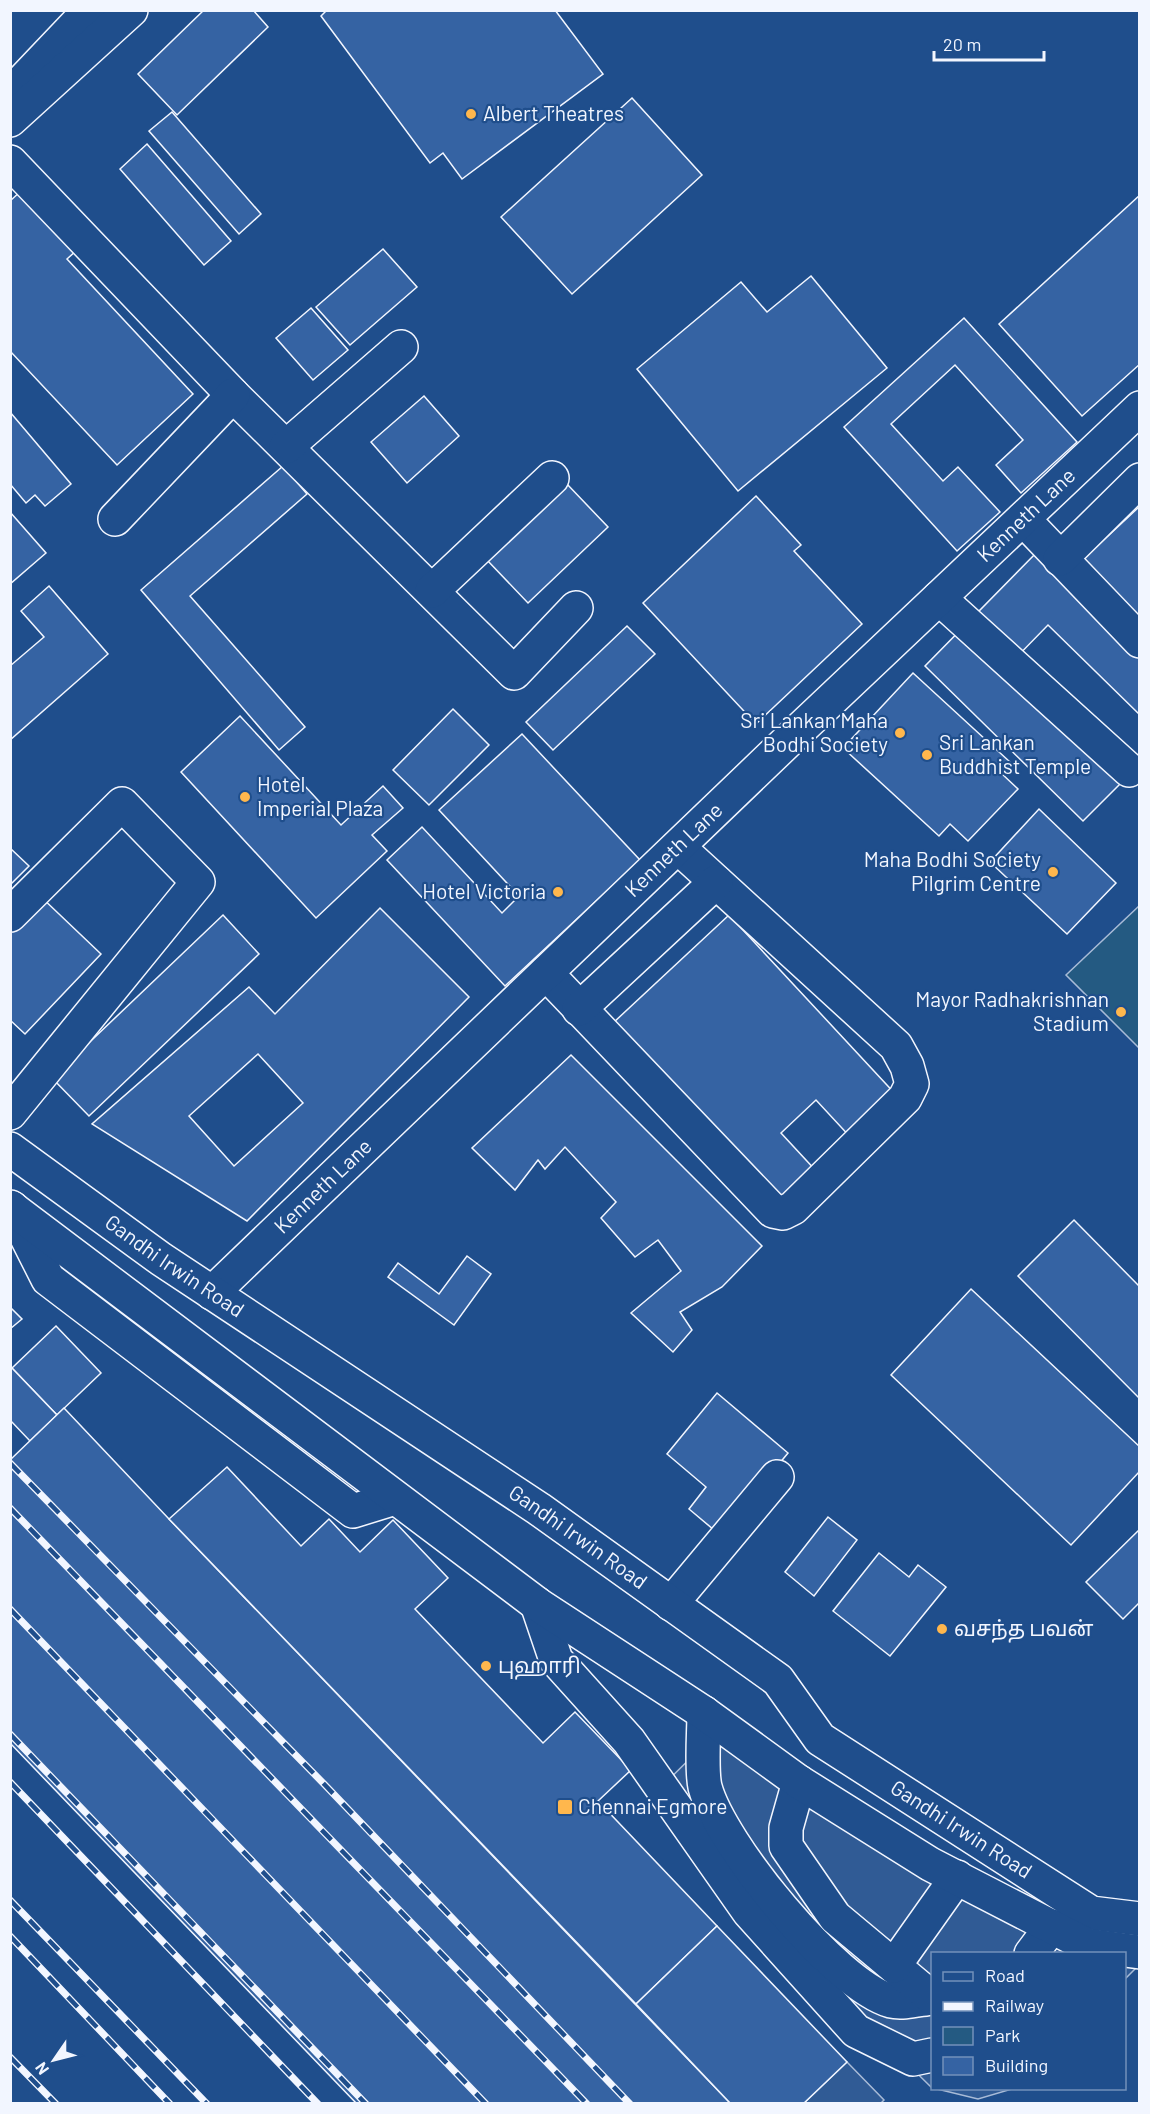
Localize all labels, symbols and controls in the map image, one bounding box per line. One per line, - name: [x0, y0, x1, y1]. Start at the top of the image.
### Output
- scale bar: [934, 24, 1044, 62]
- text: 20 m: [943, 33, 981, 55]
- place label: Albert Theatres: [483, 100, 624, 125]
- marker: Albert Theatres: [464, 107, 478, 121]
- street label: Kenneth Lane: [971, 462, 1080, 566]
- place label: Sri Lankan Maha Bodhi Society: [740, 707, 888, 756]
- marker: Sri Lankan Maha Bodhi Society: [893, 726, 907, 740]
- place label: Sri Lankan Buddhist Temple: [939, 729, 1091, 778]
- marker: Sri Lankan Buddhist Temple: [920, 748, 934, 762]
- place label: Hotel Imperial Plaza: [257, 771, 383, 820]
- marker: Hotel Imperial Plaza: [238, 790, 252, 804]
- street label: Kenneth Lane: [619, 797, 727, 901]
- place label: Maha Bodhi Society Pilgrim Centre: [864, 846, 1041, 895]
- marker: Maha Bodhi Society Pilgrim Centre: [1046, 865, 1060, 879]
- place label: Hotel Victoria: [422, 878, 546, 903]
- marker: Hotel Victoria: [551, 885, 565, 899]
- place label: Mayor Radhakrishnan Stadium: [915, 986, 1109, 1035]
- marker: Mayor Radhakrishnan Stadium: [1114, 1005, 1128, 1019]
- street label: Kenneth Lane: [268, 1133, 376, 1238]
- street label: Gandhi Irwin Road: [101, 1209, 249, 1322]
- street label: Gandhi Irwin Road: [505, 1479, 653, 1593]
- place label: வசந்த பவன்: [954, 1615, 1093, 1643]
- marker: வசந்த பவன்: [935, 1622, 949, 1636]
- place label: புஹாரி: [498, 1652, 581, 1680]
- marker: புஹாரி: [479, 1659, 493, 1673]
- street label: Gandhi Irwin Road: [887, 1774, 1037, 1883]
- place label: Chennai Egmore: [578, 1793, 727, 1818]
- marker: Chennai Egmore: [556, 1798, 574, 1816]
- legend: [931, 1952, 1126, 2090]
- text: Road: [985, 1964, 1025, 1986]
- text: Railway: [985, 1994, 1044, 2016]
- text: Park: [985, 2024, 1020, 2046]
- north arrow: [24, 2030, 84, 2090]
- text: Building: [985, 2054, 1048, 2076]
- text: N: [30, 2059, 52, 2079]

